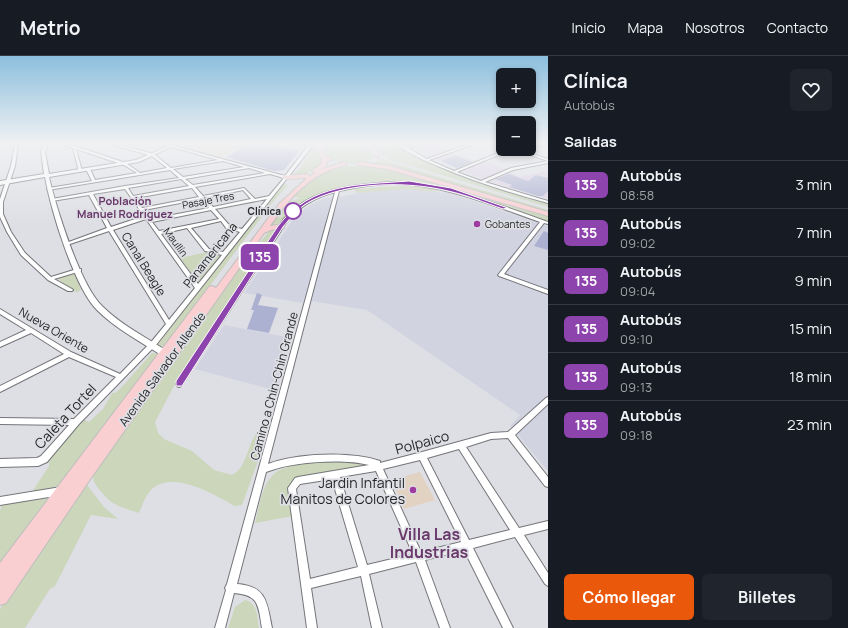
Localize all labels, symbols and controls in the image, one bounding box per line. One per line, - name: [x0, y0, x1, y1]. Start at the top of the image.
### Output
- text: Metrio: [20, 15, 81, 41]
- text: Inicio: [572, 18, 606, 37]
- text: Mapa: [628, 18, 663, 37]
- text: Nosotros: [685, 18, 745, 37]
- text: Contacto: [767, 18, 828, 37]
- map controls: [496, 68, 536, 156]
- button: +: [496, 68, 536, 108]
- text: Clínica: [564, 68, 628, 94]
- button: heart: [790, 69, 832, 111]
- text: Autobús: [564, 96, 615, 114]
- button: −: [496, 116, 536, 156]
- text: Salidas: [564, 131, 617, 152]
- text: Autobús: [620, 165, 682, 186]
- text: 3 min: [796, 174, 832, 195]
- text: 135: [575, 175, 597, 194]
- text: 08:58: [620, 186, 654, 204]
- street label: Pasaje Tres: [181, 188, 235, 212]
- district label: Población Manuel Rodríguez: [77, 193, 173, 221]
- marker: Clínica: [284, 202, 302, 220]
- place label: Clínica: [248, 204, 281, 218]
- text: Autobús: [620, 213, 682, 234]
- place label: Gobantes: [485, 217, 530, 231]
- street label: Panamericana: [179, 219, 241, 291]
- marker: Gobantes: [472, 219, 482, 229]
- text: 7 min: [796, 222, 832, 243]
- text: 135: [575, 223, 597, 242]
- street label: Maullín: [161, 225, 191, 259]
- street label: Canal Beagle: [118, 229, 170, 299]
- text: 09:02: [620, 234, 655, 252]
- line badge: 135: [237, 244, 283, 270]
- text: 135: [249, 247, 271, 266]
- text: Autobús: [620, 261, 682, 282]
- text: 9 min: [795, 270, 832, 291]
- text: 135: [575, 271, 597, 290]
- text: 09:04: [620, 282, 655, 300]
- street label: Nueva Oriente: [16, 303, 92, 357]
- street label: Avenida Salvador Allende: [115, 308, 209, 430]
- text: Autobús: [620, 309, 682, 330]
- street label: Camino a Chin-Chin Grande: [246, 310, 302, 462]
- text: 15 min: [789, 318, 832, 339]
- text: 135: [575, 319, 597, 338]
- text: 09:10: [620, 330, 653, 348]
- text: Autobús: [620, 357, 682, 378]
- text: 18 min: [789, 366, 832, 387]
- text: 135: [575, 367, 597, 386]
- text: 09:13: [620, 378, 652, 396]
- street label: Caleta Tortel: [30, 379, 100, 453]
- text: Autobús: [620, 405, 682, 426]
- text: 23 min: [787, 414, 832, 435]
- text: 135: [575, 415, 597, 434]
- street label: Polpaico: [393, 426, 451, 458]
- text: 09:18: [620, 426, 653, 444]
- place label: Jardin Infantil Manitos de Colores: [281, 473, 405, 508]
- marker: Jardin Infantil Manitos de Colores: [408, 485, 418, 495]
- district label: Villa Las Industrias: [390, 523, 469, 563]
- button: Cómo llegar: [564, 574, 694, 620]
- button: Billetes: [702, 574, 832, 620]

